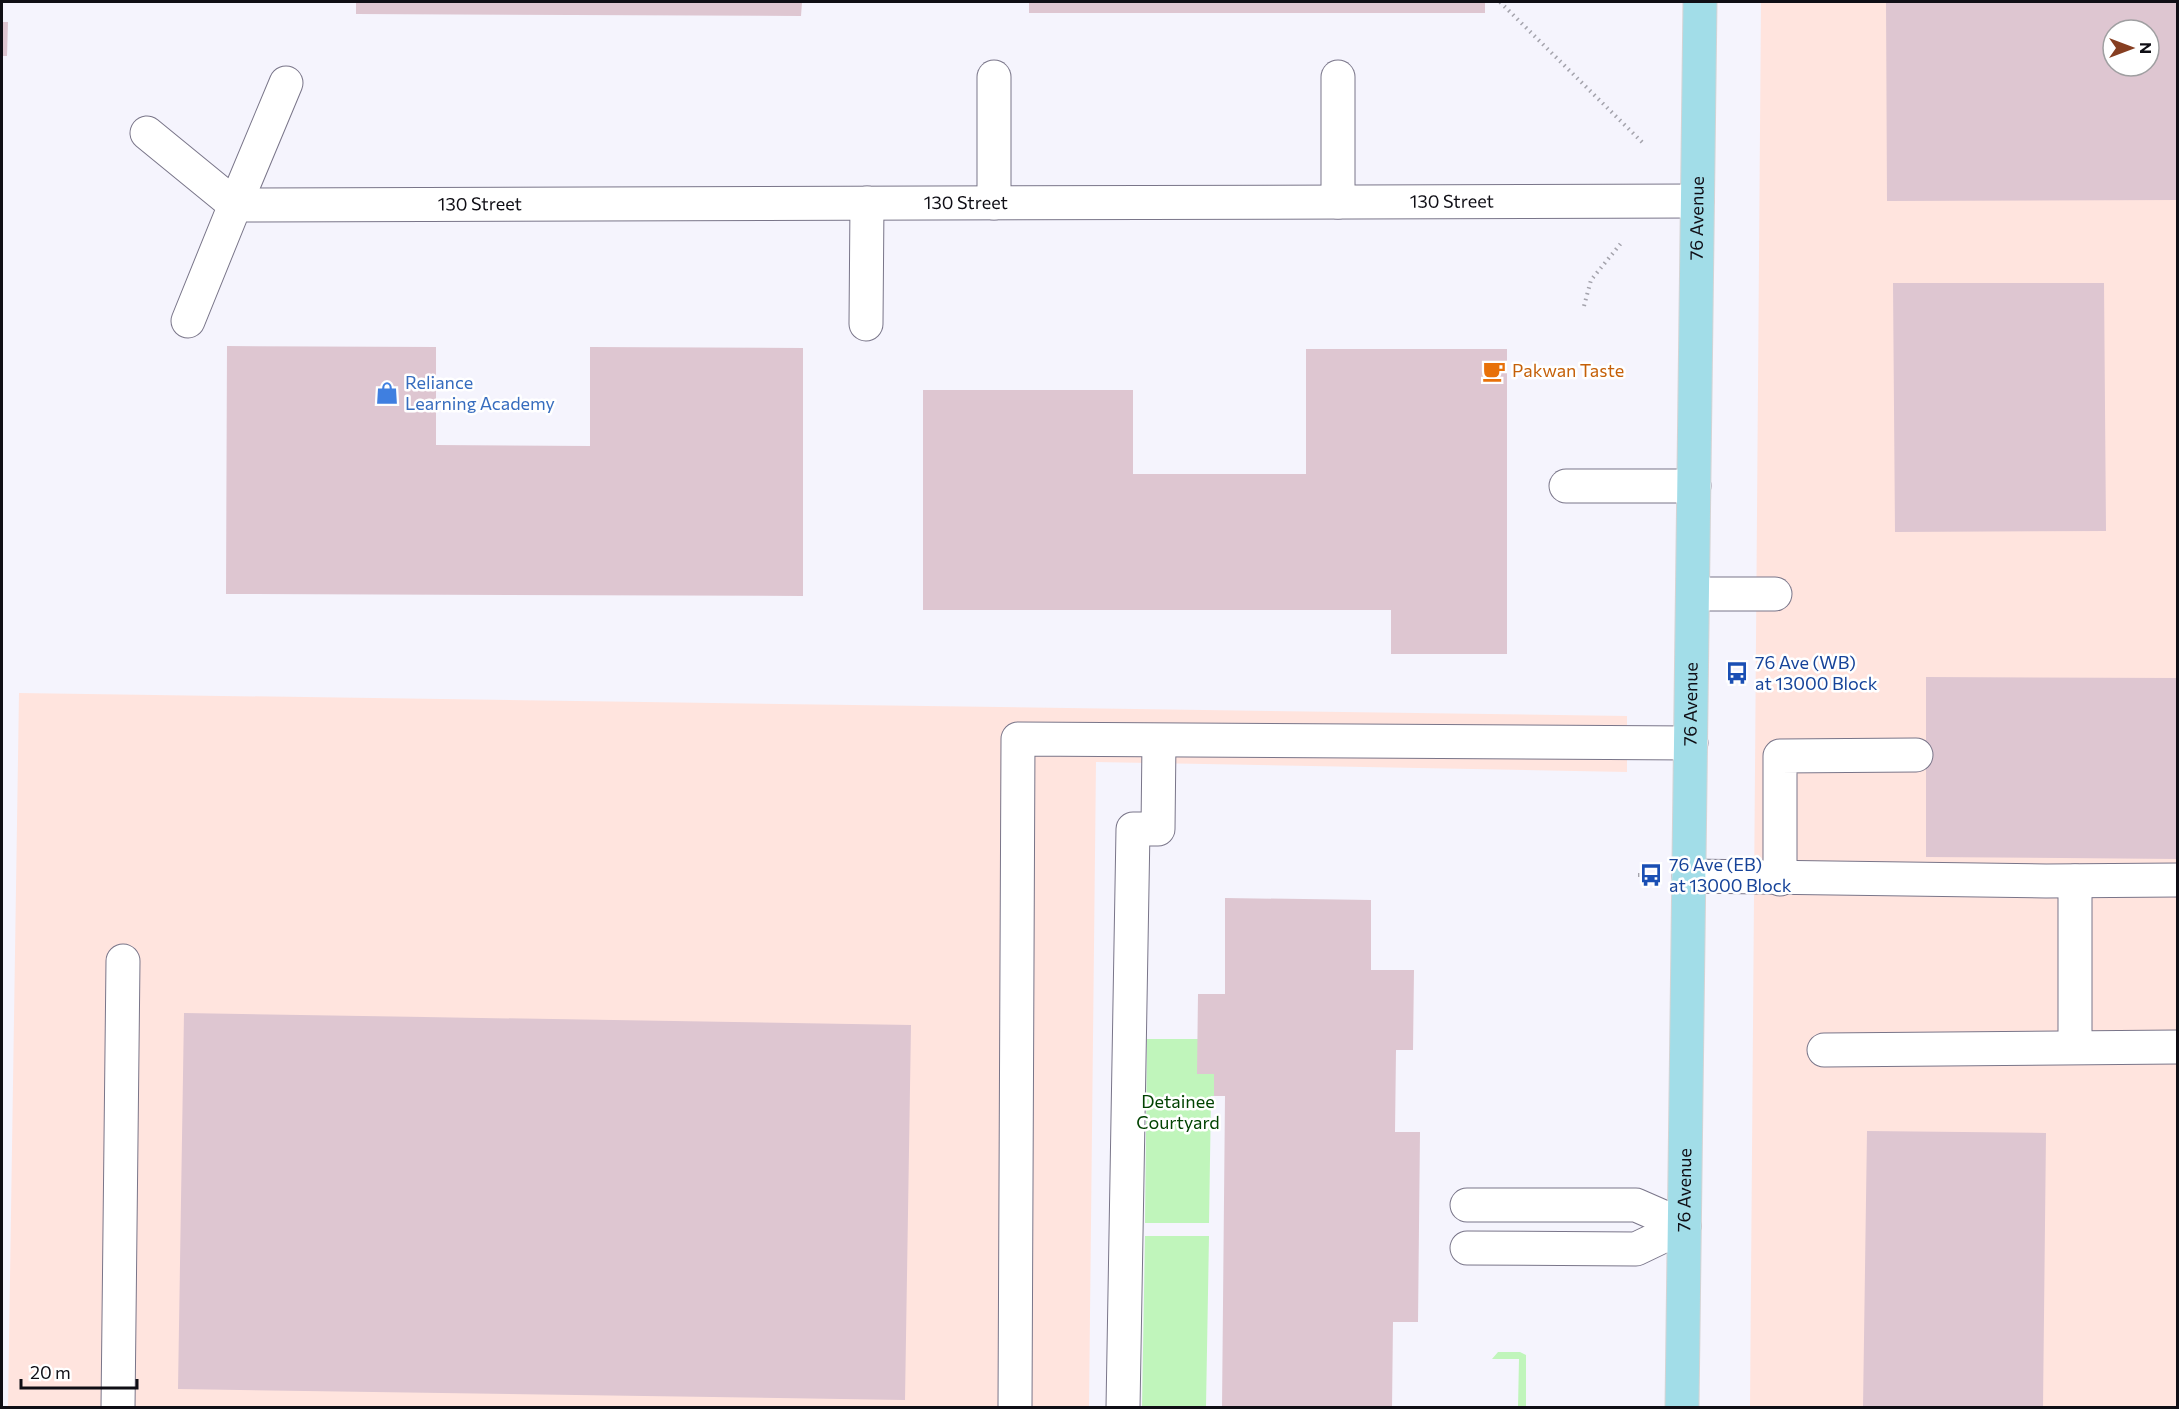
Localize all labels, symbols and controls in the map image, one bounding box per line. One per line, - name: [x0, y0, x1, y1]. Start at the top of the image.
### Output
- north arrow: [2101, 18, 2161, 78]
- text: N: [2137, 42, 2156, 54]
- street label: 76 Avenue: [1685, 176, 1708, 260]
- street label: 130 Street: [1410, 190, 1494, 212]
- street label: 130 Street: [924, 191, 1008, 213]
- street label: 130 Street: [438, 192, 522, 214]
- cafe icon: Pakwan Taste: [1481, 358, 1507, 384]
- place label: Pakwan Taste: [1512, 359, 1624, 381]
- place label: Reliance Learning Academy: [405, 371, 555, 414]
- shop icon: Reliance Learning Academy: [374, 380, 400, 406]
- place label: 76 Ave (WB) at 13000 Block: [1755, 651, 1878, 694]
- bus stop icon: 76 Ave (WB) at 13000 Block: [1724, 660, 1750, 686]
- street label: 76 Avenue: [1678, 662, 1702, 746]
- place label: 76 Ave (EB) at 13000 Block: [1669, 853, 1792, 896]
- bus stop icon: 76 Ave (EB) at 13000 Block: [1638, 862, 1664, 888]
- park label: Detainee Courtyard: [1136, 1090, 1220, 1133]
- street label: 76 Avenue: [1672, 1148, 1695, 1232]
- scale bar: [21, 1352, 136, 1390]
- text: 20 m: [30, 1361, 71, 1383]

